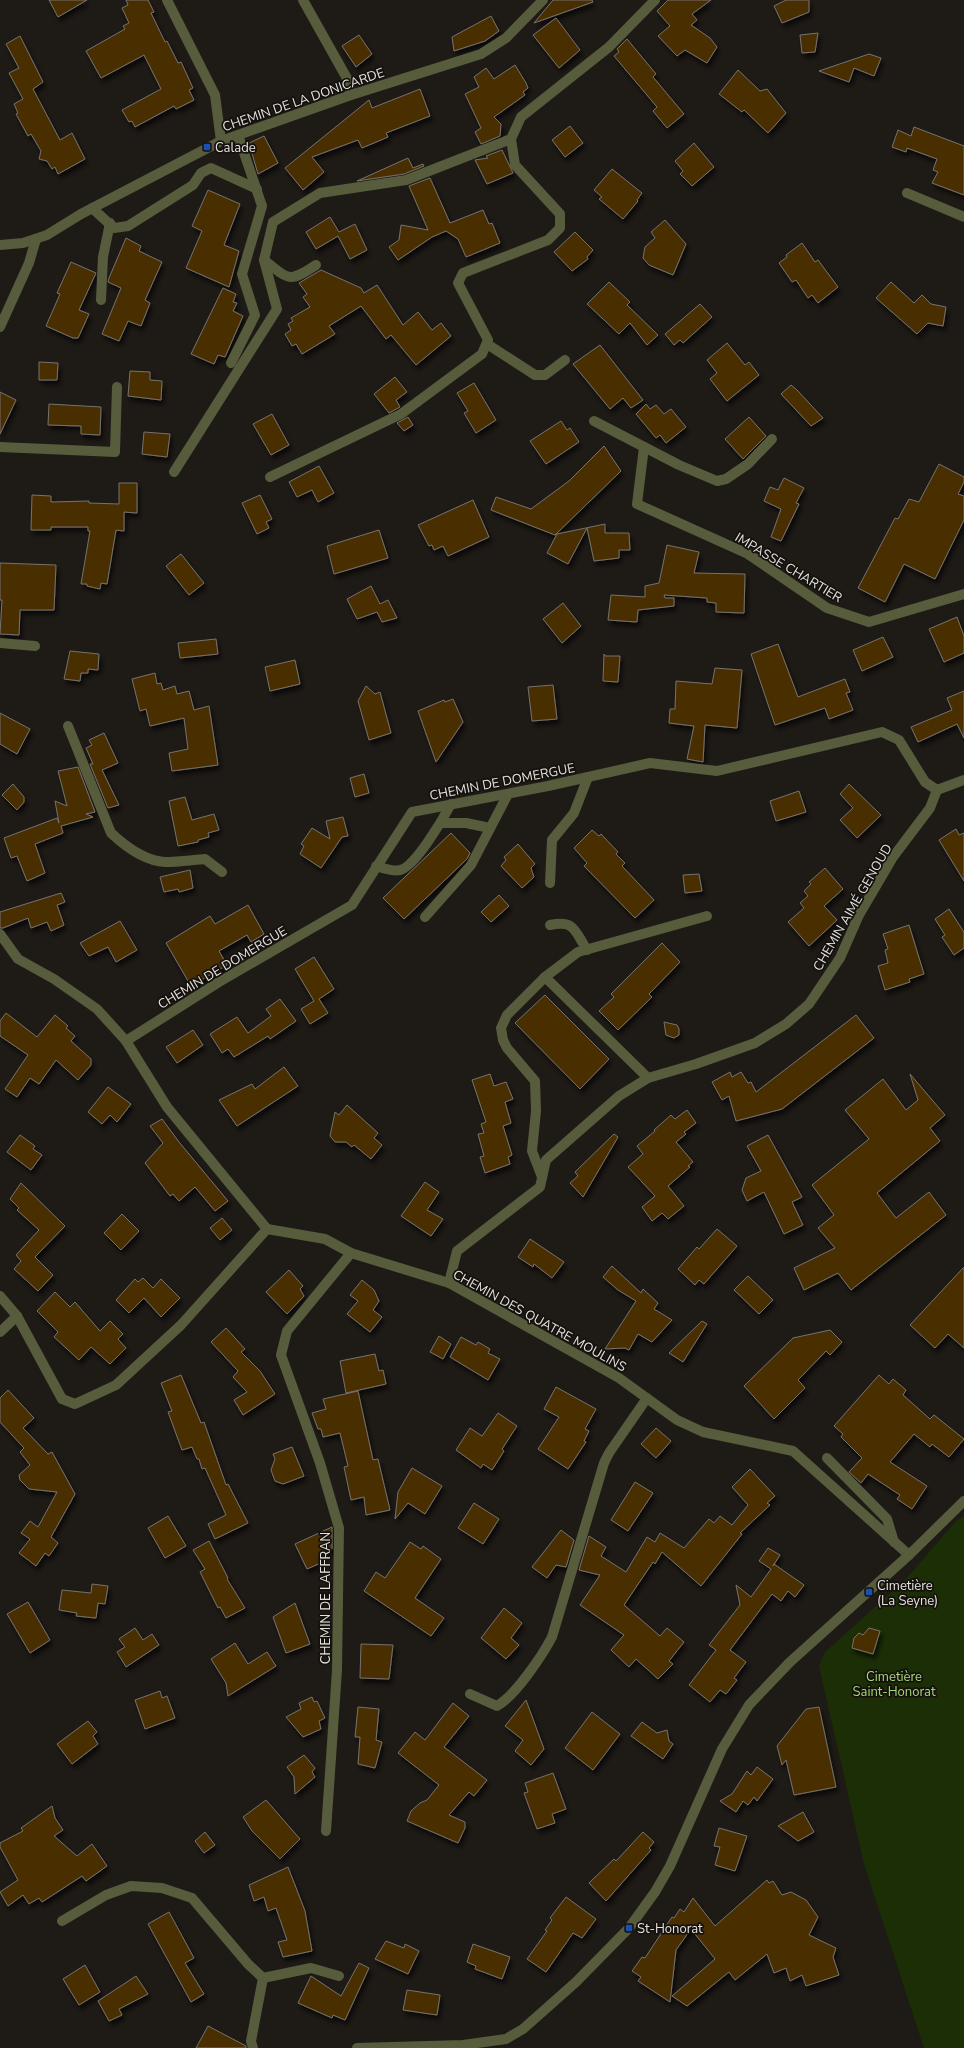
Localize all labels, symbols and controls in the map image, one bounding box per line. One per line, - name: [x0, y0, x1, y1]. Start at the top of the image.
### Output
- street label: CHEMIN DE LA DONICARDE: [220, 64, 387, 136]
- place label: Calade: [215, 139, 256, 157]
- marker: Calade: [202, 142, 212, 152]
- street label: IMPASSE CHARTIER: [732, 529, 846, 607]
- street label: CHEMIN DE DOMERGUE: [428, 759, 576, 805]
- street label: CHEMIN AIMÉ GENOUD: [808, 840, 897, 974]
- street label: CHEMIN DE DOMERGUE: [155, 922, 290, 1014]
- street label: CHEMIN DES QUATRE MOULINS: [449, 1266, 630, 1376]
- street label: CHEMIN DE LAFFRAN: [317, 1532, 335, 1664]
- place label: Cimetière (La Seyne): [877, 1577, 938, 1610]
- marker: Cimetière (La Seyne): [864, 1587, 874, 1597]
- park label: Cimetière Saint-Honorat: [853, 1668, 936, 1701]
- place label: St-Honorat: [637, 1920, 703, 1938]
- marker: St-Honorat: [624, 1923, 634, 1933]

